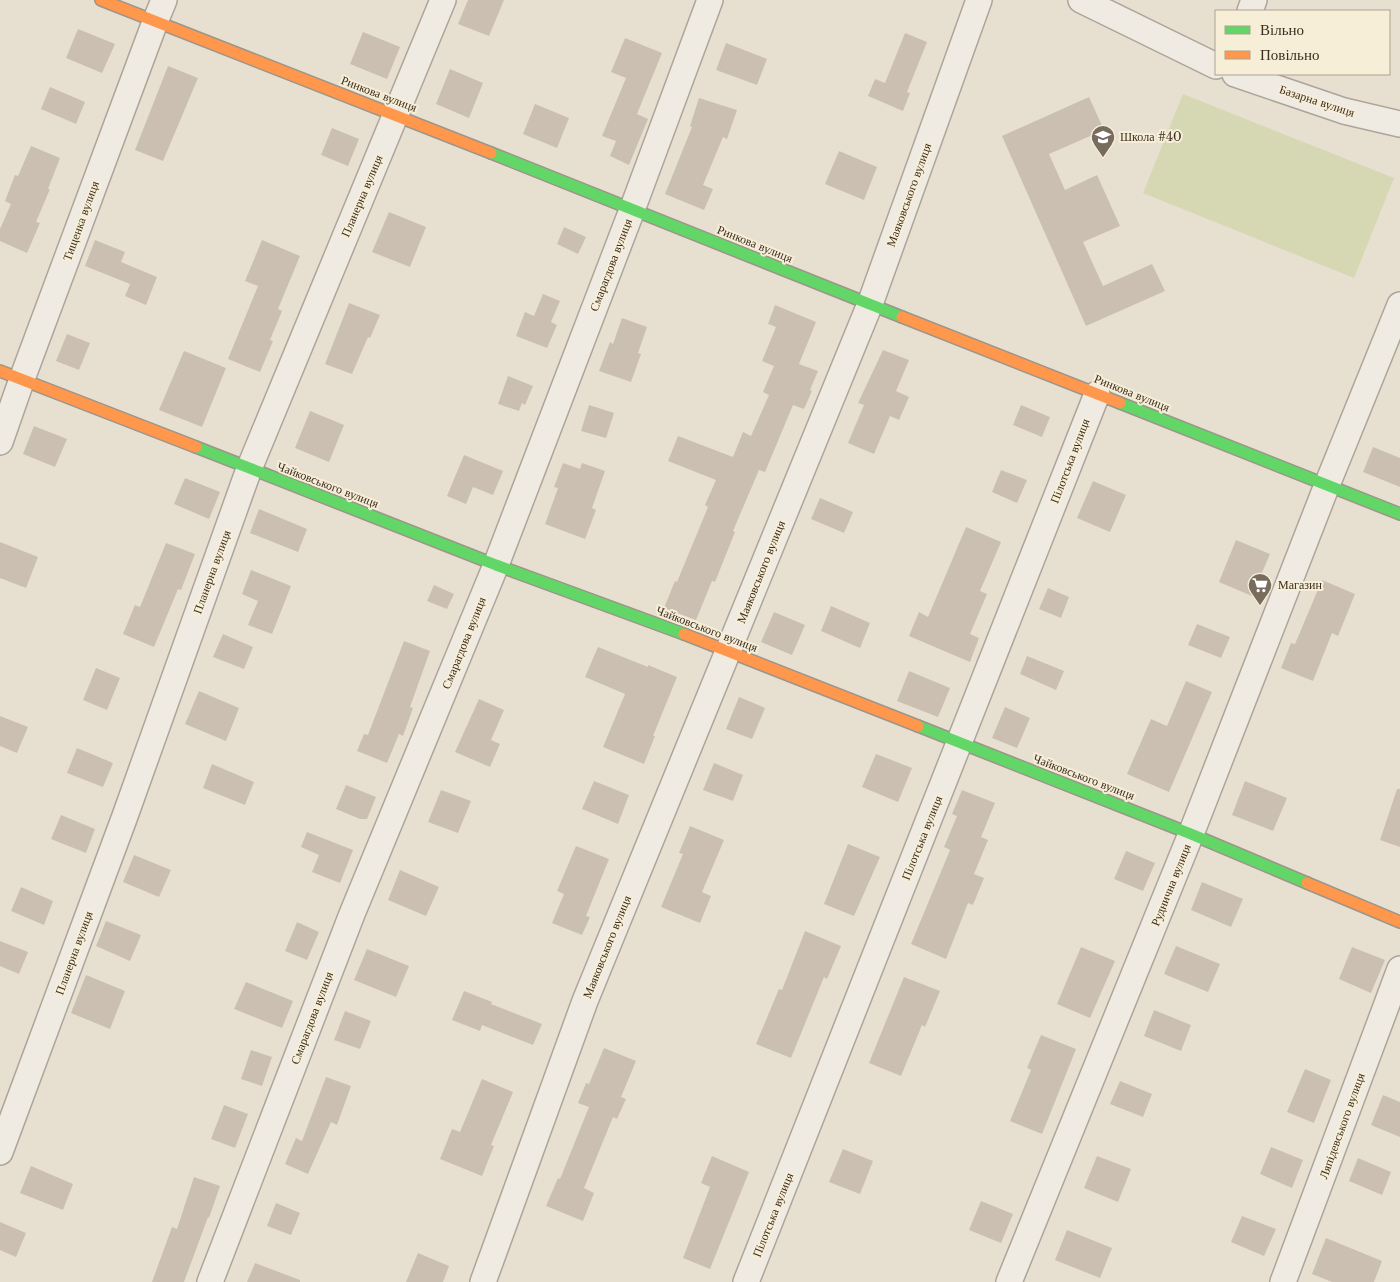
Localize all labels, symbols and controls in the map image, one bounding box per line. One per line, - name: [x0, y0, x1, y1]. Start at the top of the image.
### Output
- legend: [1215, 10, 1390, 75]
- text: Вільно: [1260, 20, 1304, 39]
- text: Повільно: [1260, 45, 1319, 64]
- street label: Ринкова вулиця: [339, 72, 420, 115]
- street label: Базарна вулиця: [1277, 81, 1357, 120]
- school or university icon: Школа #40: [1090, 124, 1116, 158]
- place label: Школа #40: [1120, 129, 1182, 144]
- street label: Маяковського вулиця: [883, 140, 934, 249]
- street label: Планерна вулиця: [337, 152, 386, 239]
- street label: Тищенка вулиця: [59, 178, 102, 263]
- street label: Смарагдова вулиця: [586, 216, 635, 313]
- street label: Ринкова вулиця: [715, 222, 796, 266]
- street label: Ринкова вулиця: [1092, 371, 1173, 415]
- street label: Пілотська вулиця: [1046, 416, 1093, 505]
- street label: Чайковського вулиця: [275, 458, 382, 511]
- street label: Маяковського вулиця: [733, 518, 788, 625]
- street label: Планерна вулиця: [189, 527, 234, 616]
- supermarket icon: Магазин: [1247, 572, 1273, 606]
- place label: Магазин: [1278, 577, 1322, 592]
- street label: Смарагдова вулиця: [438, 594, 489, 691]
- street label: Чайковського вулиця: [654, 602, 761, 655]
- street label: Чайковського вулиця: [1031, 750, 1138, 803]
- street label: Пілотська вулиця: [898, 793, 945, 882]
- street label: Руднична вулиця: [1147, 841, 1194, 928]
- street label: Маяковського вулиця: [579, 893, 634, 1000]
- street label: Планерна вулиця: [51, 908, 96, 997]
- street label: Смарагдова вулиця: [287, 969, 336, 1066]
- street label: Ляпідевського вулиця: [1315, 1070, 1368, 1181]
- street label: Пілотська вулиця: [749, 1170, 796, 1259]

